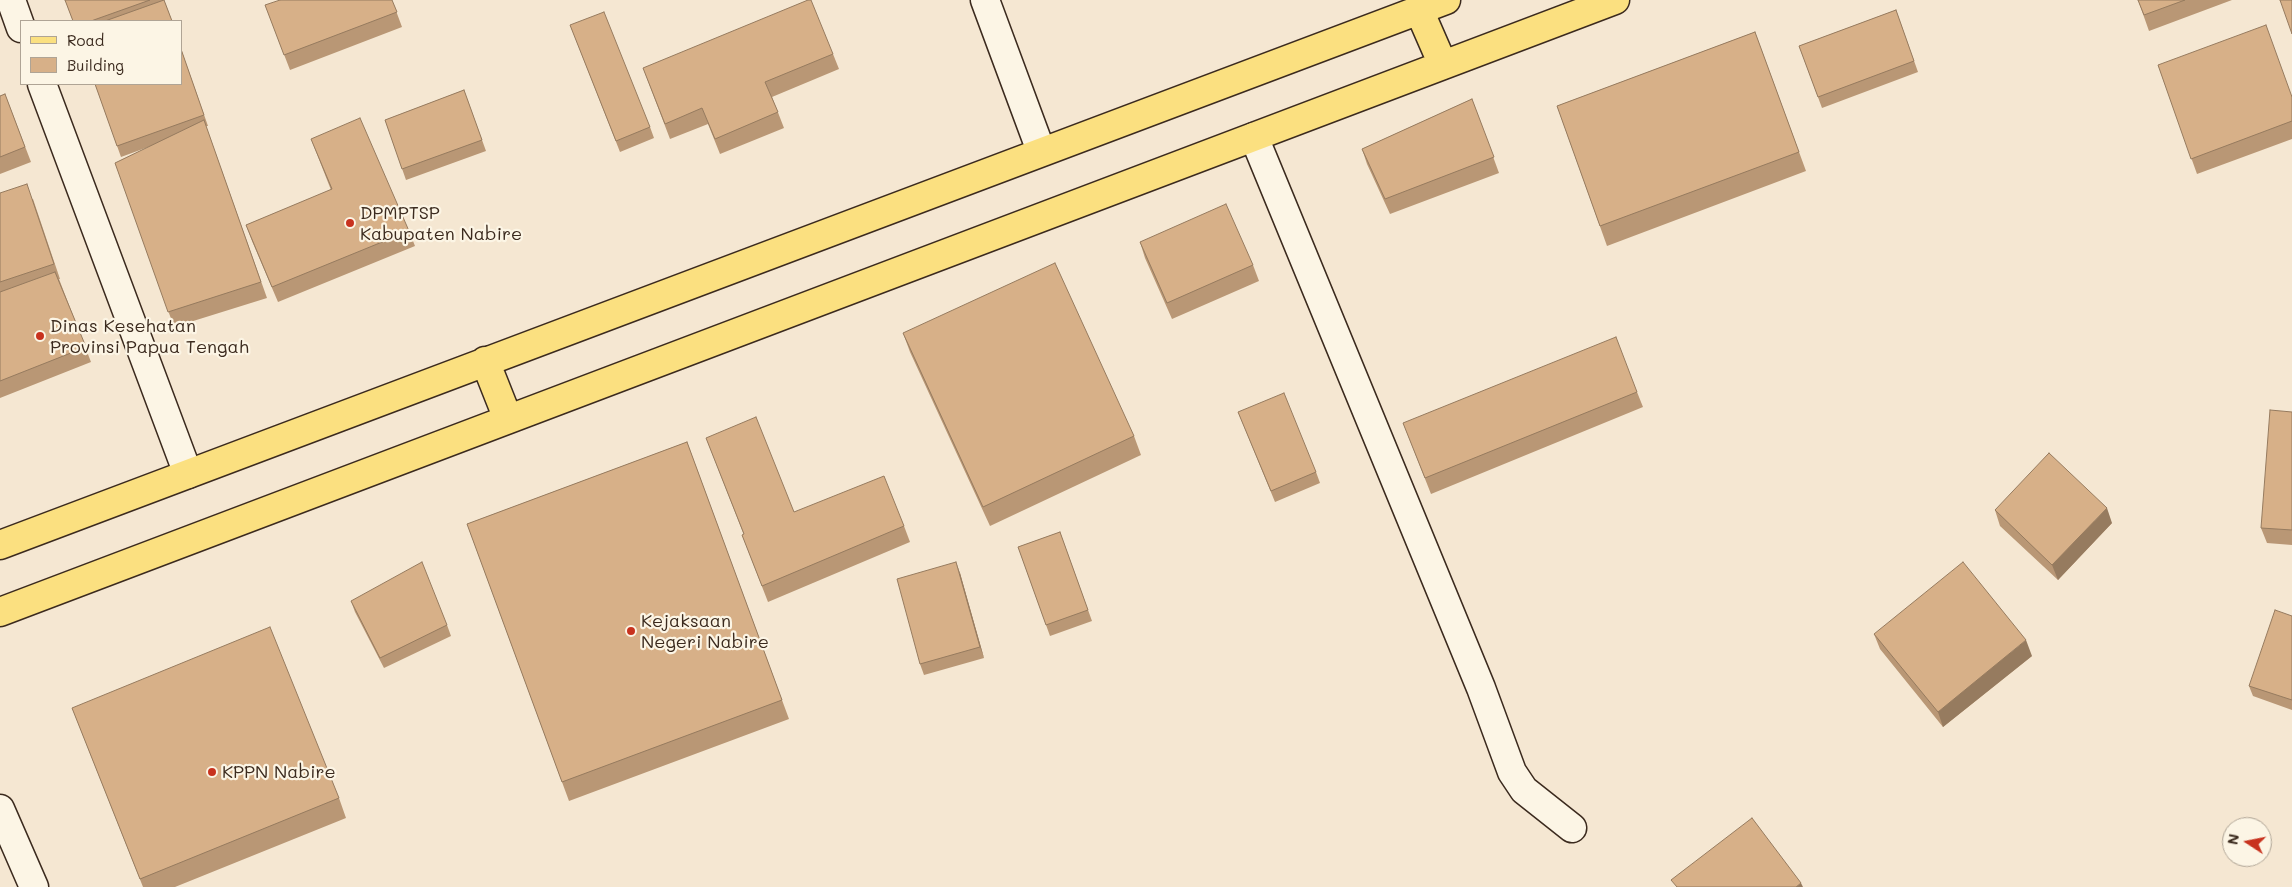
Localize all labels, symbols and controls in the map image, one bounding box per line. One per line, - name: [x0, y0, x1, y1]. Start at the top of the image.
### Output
- legend: [20, 20, 182, 85]
- text: Road: [67, 30, 104, 50]
- text: Building: [67, 55, 124, 75]
- place label: DPMPTSP Kabupaten Nabire: [360, 202, 522, 244]
- marker: DPMPTSP Kabupaten Nabire: [344, 217, 356, 229]
- place label: Dinas Kesehatan Provinsi Papua Tengah: [50, 315, 249, 358]
- marker: Dinas Kesehatan Provinsi Papua Tengah: [34, 330, 46, 342]
- place label: Kejaksaan Negeri Nabire: [641, 610, 769, 652]
- marker: Kejaksaan Negeri Nabire: [625, 625, 637, 637]
- place label: KPPN Nabire: [222, 761, 336, 783]
- marker: KPPN Nabire: [206, 766, 218, 778]
- north arrow: [2222, 817, 2272, 867]
- text: N: [2222, 832, 2243, 846]

